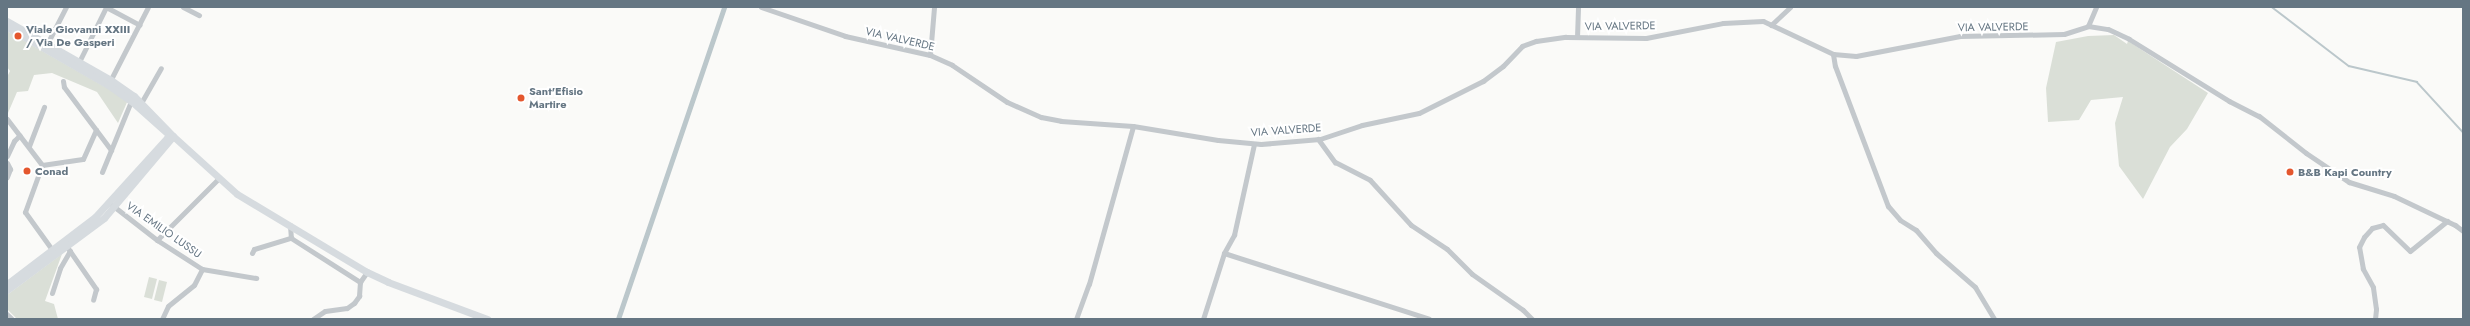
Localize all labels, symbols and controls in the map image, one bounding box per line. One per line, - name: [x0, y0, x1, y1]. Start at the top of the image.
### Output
- street label: VIA VALVERDE: [1584, 19, 1656, 33]
- street label: VIA VALVERDE: [1957, 20, 2029, 34]
- place label: Viale Giovanni XXIII / Via De Gasperi: [26, 23, 130, 49]
- street label: VIA VALVERDE: [864, 25, 936, 53]
- marker: Viale Giovanni XXIII / Via De Gasperi: [13, 31, 23, 41]
- place label: Sant'Efisio Martire: [529, 85, 583, 111]
- marker: Sant'Efisio Martire: [516, 93, 526, 103]
- street label: VIA VALVERDE: [1250, 121, 1322, 139]
- place label: Conad: [35, 164, 68, 178]
- place label: B&B Kapi Country: [2298, 165, 2392, 179]
- marker: Conad: [22, 166, 32, 176]
- marker: B&B Kapi Country: [2285, 167, 2295, 177]
- street label: VIA EMILIO LUSSU: [124, 199, 204, 261]

